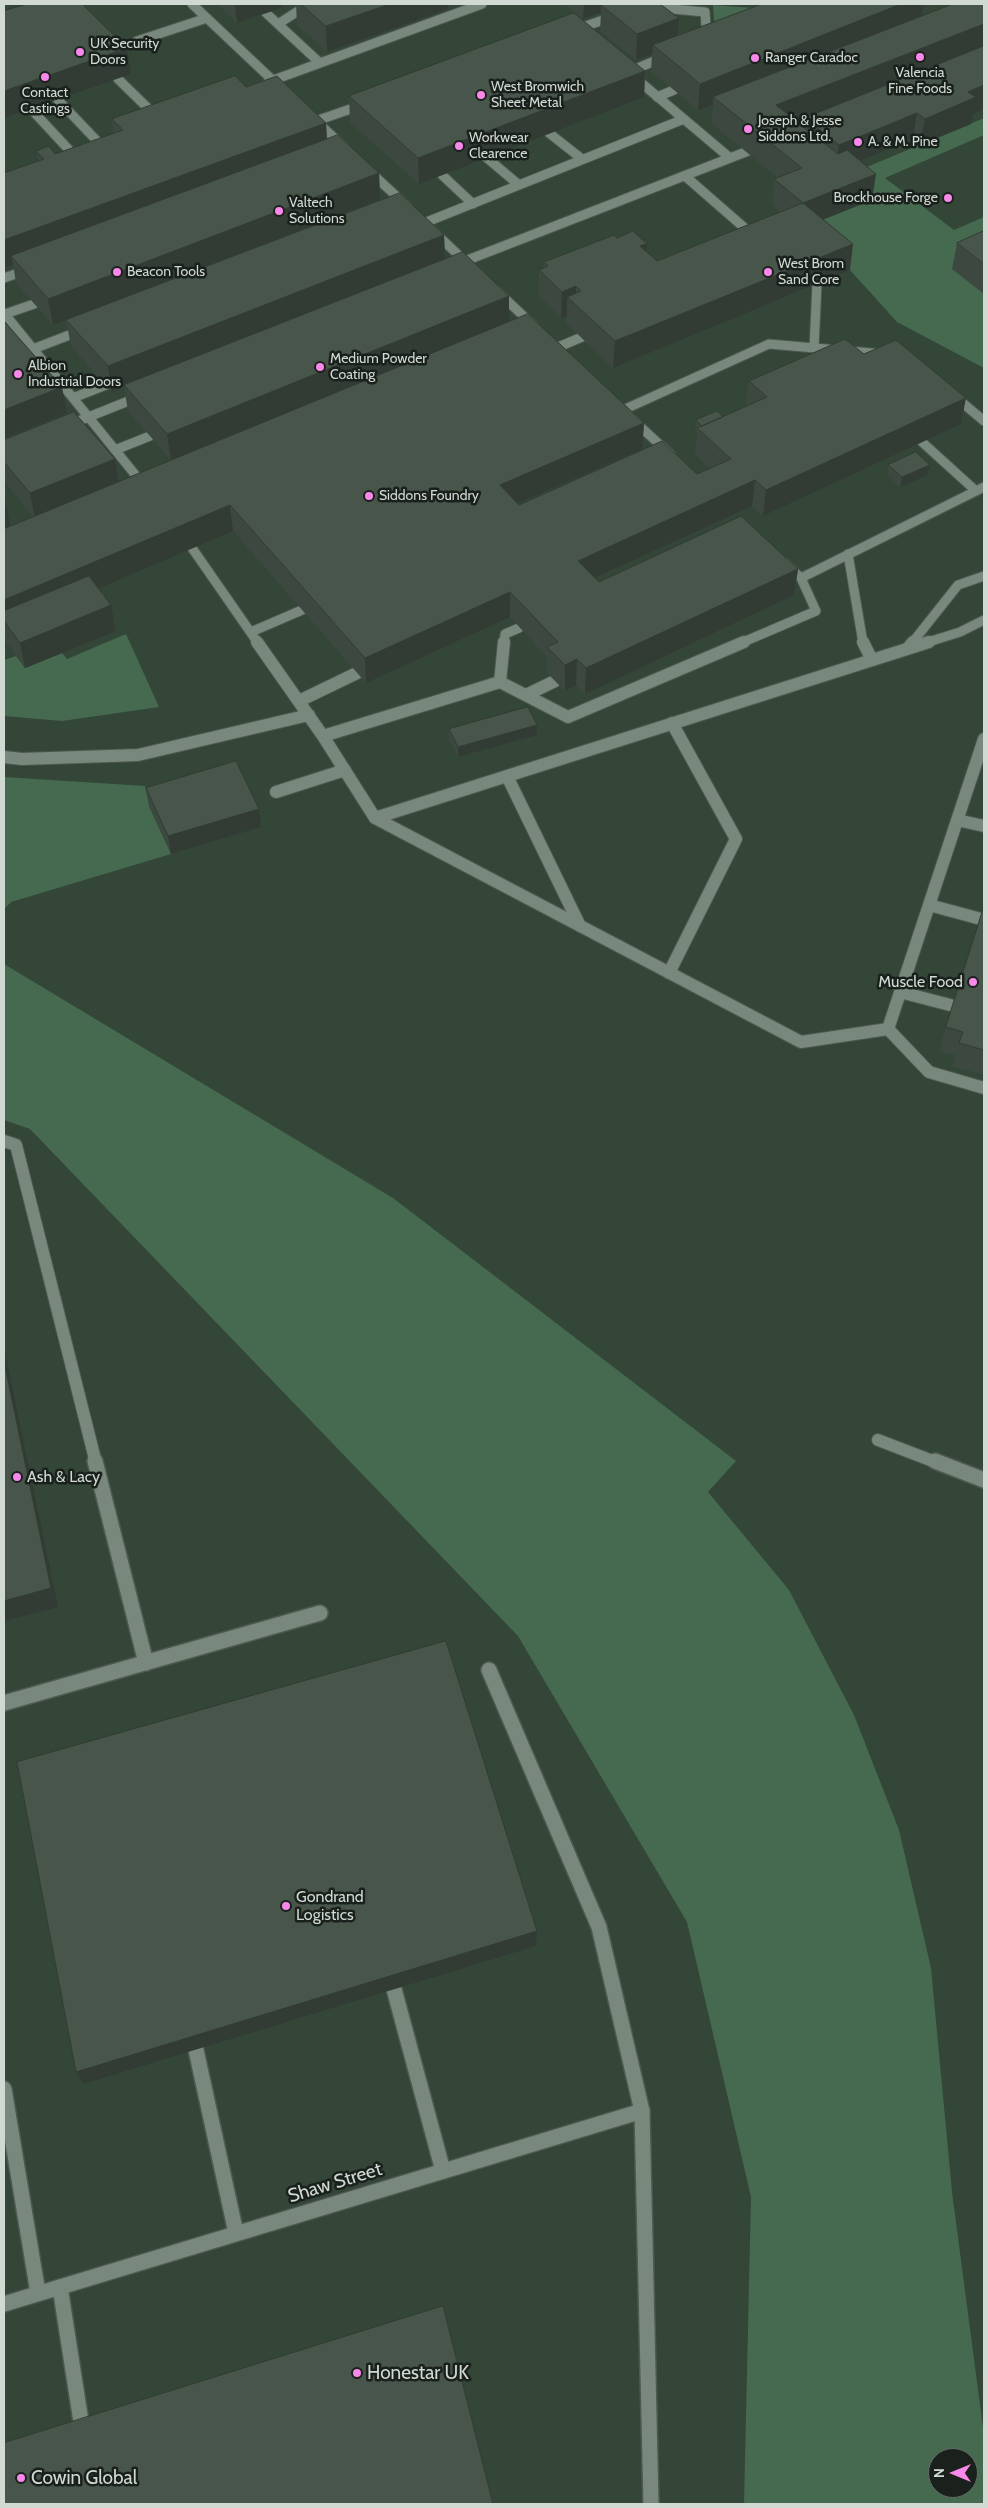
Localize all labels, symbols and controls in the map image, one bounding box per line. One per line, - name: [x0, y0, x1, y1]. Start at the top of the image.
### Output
- place label: UK Security Doors: [90, 36, 159, 68]
- marker: UK Security Doors: [74, 46, 86, 58]
- place label: Ranger Caradoc: [765, 50, 858, 66]
- marker: Valencia Fine Foods: [914, 51, 926, 63]
- marker: Ranger Caradoc: [749, 52, 761, 64]
- place label: Valencia Fine Foods: [888, 65, 952, 98]
- marker: Contact Castings: [39, 71, 51, 83]
- place label: West Bromwich Sheet Metal: [491, 79, 584, 111]
- place label: Contact Castings: [20, 85, 70, 118]
- marker: West Bromwich Sheet Metal: [475, 89, 487, 101]
- place label: Joseph & Jesse Siddons Ltd.: [758, 113, 842, 146]
- marker: Joseph & Jesse Siddons Ltd.: [742, 123, 754, 135]
- place label: Workwear Clearence: [469, 130, 528, 162]
- place label: A. & M. Pine: [868, 134, 938, 150]
- marker: A. & M. Pine: [852, 136, 864, 148]
- marker: Workwear Clearence: [453, 140, 465, 152]
- place label: Brockhouse Forge: [834, 190, 938, 206]
- marker: Brockhouse Forge: [942, 192, 954, 204]
- place label: Valtech Solutions: [289, 195, 345, 228]
- marker: Valtech Solutions: [273, 205, 285, 217]
- place label: West Brom Sand Core: [778, 256, 844, 288]
- place label: Beacon Tools: [127, 264, 205, 280]
- marker: Beacon Tools: [111, 266, 123, 278]
- marker: West Brom Sand Core: [762, 266, 774, 278]
- place label: Medium Powder Coating: [330, 351, 427, 384]
- place label: Albion Industrial Doors: [28, 358, 121, 391]
- marker: Medium Powder Coating: [314, 361, 326, 373]
- marker: Albion Industrial Doors: [12, 368, 24, 380]
- place label: Siddons Foundry: [379, 488, 479, 504]
- marker: Siddons Foundry: [363, 490, 375, 502]
- place label: Muscle Food: [878, 972, 963, 992]
- marker: Muscle Food: [967, 976, 979, 988]
- place label: Ash & Lacy: [27, 1467, 100, 1487]
- marker: Ash & Lacy: [11, 1471, 23, 1483]
- place label: Gondrand Logistics: [296, 1887, 364, 1925]
- marker: Gondrand Logistics: [280, 1900, 292, 1912]
- street label: Shaw Street: [285, 2158, 385, 2208]
- place label: Honestar UK: [367, 2362, 469, 2384]
- marker: Honestar UK: [351, 2367, 363, 2379]
- north arrow: [928, 2448, 978, 2498]
- place label: Cowin Global: [31, 2467, 137, 2489]
- text: N: [930, 2468, 948, 2478]
- marker: Cowin Global: [15, 2472, 27, 2484]

